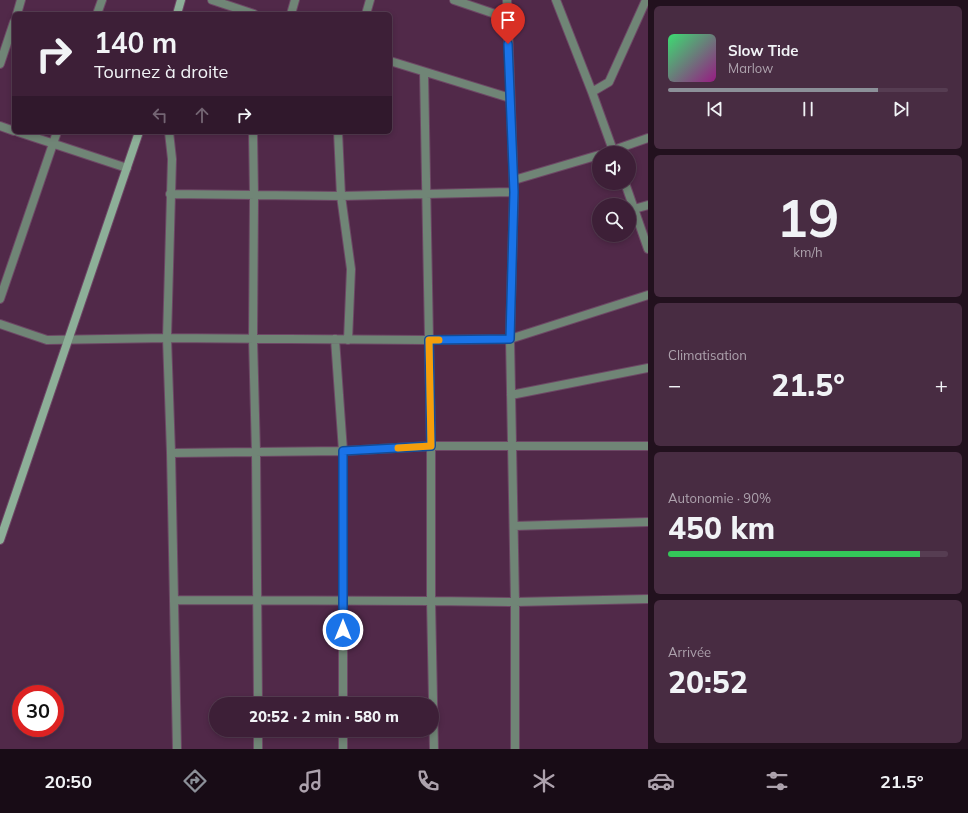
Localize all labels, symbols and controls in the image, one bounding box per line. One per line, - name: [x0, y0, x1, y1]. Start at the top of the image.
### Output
- pin: [491, 3, 525, 44]
- icon: arrive: [497, 9, 519, 31]
- text: 140 m: [94, 25, 177, 60]
- icon: right: [28, 28, 80, 80]
- text: Slow Tide: [728, 41, 798, 60]
- text: Tournez à droite: [94, 60, 228, 83]
- text: Marlow: [728, 60, 773, 76]
- icon: previous: [704, 98, 726, 120]
- icon: pause: [797, 98, 819, 120]
- icon: next: [890, 98, 912, 120]
- icon: left: [149, 104, 171, 126]
- icon: ahead: [191, 104, 213, 126]
- icon: right: [233, 104, 255, 126]
- map controls: [592, 146, 636, 242]
- button: sound: [592, 146, 636, 190]
- text: 19: [777, 185, 839, 250]
- button: search: [592, 198, 636, 242]
- text: km/h: [793, 244, 823, 260]
- text: Climatisation: [668, 347, 747, 363]
- text: 21.5°: [771, 366, 845, 404]
- text: −: [668, 371, 681, 399]
- text: +: [935, 371, 948, 399]
- text: Autonomie · 90%: [668, 490, 771, 506]
- text: 450 km: [668, 509, 775, 547]
- position arrow: [322, 609, 364, 651]
- text: Arrivée: [668, 644, 711, 660]
- text: 20:52: [668, 663, 748, 701]
- speed limit sign: 30: [12, 685, 64, 737]
- text: 20:52 · 2 min · 580 m: [249, 707, 399, 726]
- icon: directions: [181, 767, 209, 795]
- icon: music: [297, 767, 325, 795]
- icon: phone: [414, 767, 442, 795]
- icon: climate: [530, 767, 558, 795]
- icon: car: [647, 767, 675, 795]
- icon: filters: [763, 767, 791, 795]
- text: 20:50: [44, 770, 92, 793]
- text: 21.5°: [880, 770, 924, 793]

